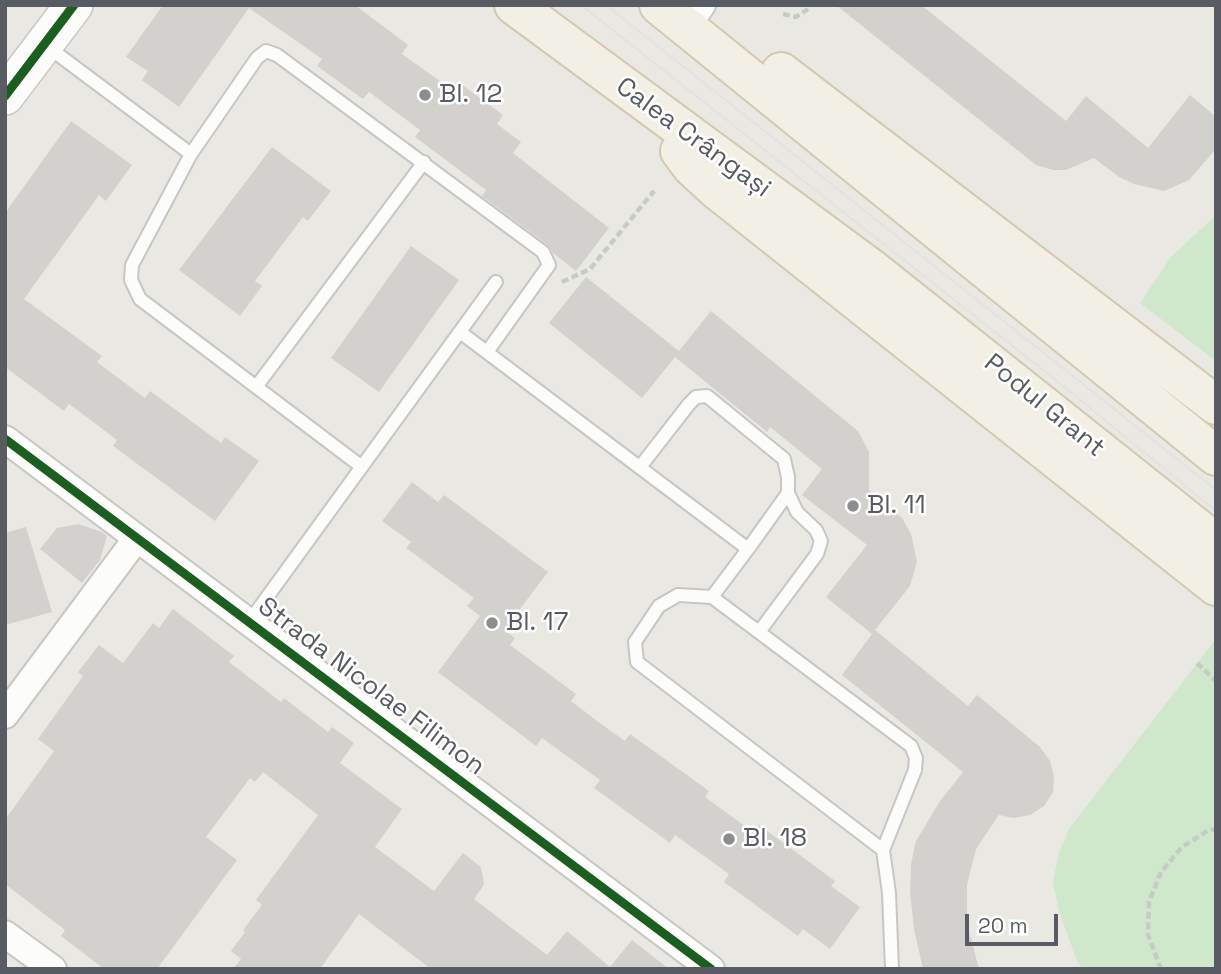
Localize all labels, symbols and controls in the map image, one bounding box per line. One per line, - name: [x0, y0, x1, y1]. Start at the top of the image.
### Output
- street label: Calea Crângași: [610, 71, 776, 205]
- place label: Bl. 12: [439, 79, 502, 111]
- marker: Bl. 12: [417, 87, 433, 103]
- street label: Podul Grant: [977, 348, 1111, 464]
- place label: Bl. 11: [867, 490, 926, 522]
- marker: Bl. 11: [845, 498, 861, 514]
- street label: Strada Nicolae Filimon: [251, 591, 491, 783]
- place label: Bl. 17: [506, 607, 568, 639]
- marker: Bl. 17: [484, 615, 500, 631]
- place label: Bl. 18: [743, 823, 807, 855]
- marker: Bl. 18: [721, 831, 737, 847]
- scale bar: [969, 900, 1062, 944]
- text: 20 m: [978, 912, 1028, 939]

